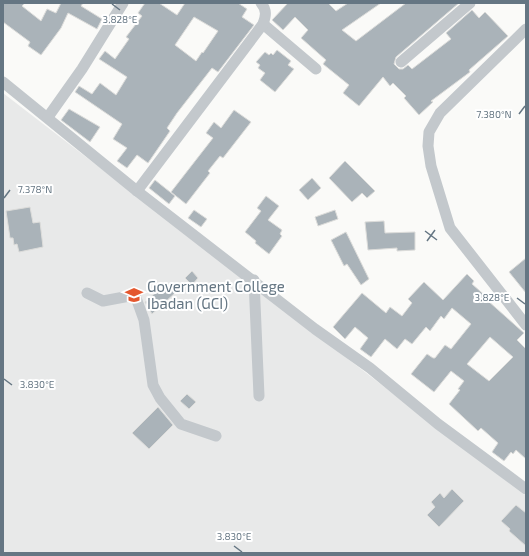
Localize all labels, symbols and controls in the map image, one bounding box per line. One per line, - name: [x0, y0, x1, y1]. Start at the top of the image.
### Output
- text: 3.828°E: [103, 13, 138, 25]
- text: 7.380°N: [476, 108, 512, 120]
- text: 7.378°N: [18, 183, 52, 195]
- place label: Government College Ibadan (GCI): [147, 277, 285, 312]
- school or university icon: Government College Ibadan (GCI): [124, 285, 144, 305]
- text: 3.828°E: [475, 291, 510, 303]
- text: 3.830°E: [20, 378, 55, 390]
- text: 3.830°E: [217, 530, 252, 542]

